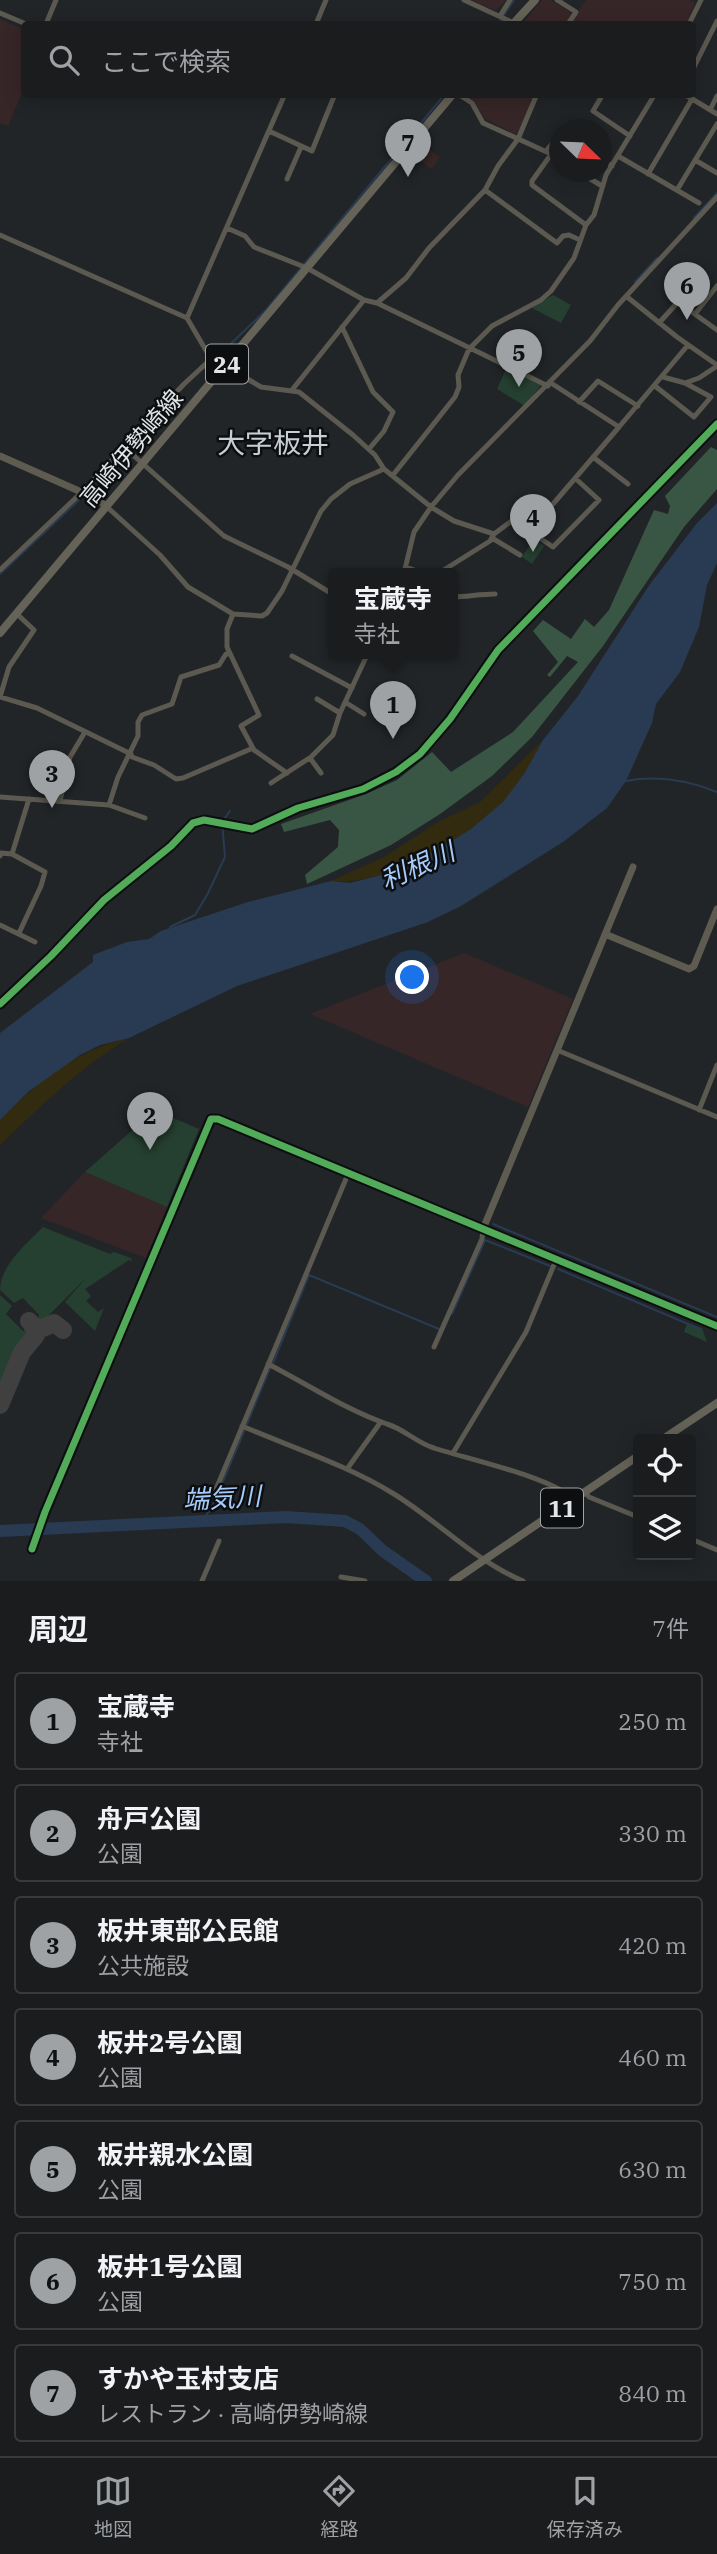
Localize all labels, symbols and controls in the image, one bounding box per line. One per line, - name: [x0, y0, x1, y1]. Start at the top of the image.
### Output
- search box: [21, 21, 696, 98]
- icon: search: [45, 41, 83, 79]
- text: ここで検索: [101, 44, 231, 78]
- pin: 7: [385, 119, 431, 177]
- north arrow: [549, 119, 612, 182]
- pin: 6: [664, 262, 710, 320]
- pin: 5: [496, 329, 542, 387]
- road number: 24: [206, 344, 248, 384]
- street label: 高崎伊勢崎線: [72, 383, 190, 513]
- district label: 大字板井: [217, 424, 329, 461]
- pin: 4: [510, 494, 556, 552]
- popup: [328, 568, 458, 659]
- text: 宝蔵寺: [354, 581, 432, 615]
- text: 寺社: [354, 618, 400, 648]
- pin: 1: [370, 681, 416, 739]
- pin: 3: [29, 750, 75, 808]
- water label: 利根川: [374, 832, 462, 896]
- your location: [395, 960, 429, 994]
- pin: 2: [127, 1092, 173, 1150]
- map controls: [633, 1434, 696, 1560]
- button: locate: [633, 1434, 696, 1497]
- water label: 端気川: [182, 1478, 265, 1516]
- road number: 11: [541, 1488, 583, 1527]
- button: layers: [633, 1497, 696, 1560]
- text: 周辺: [28, 1609, 88, 1648]
- text: 7件: [652, 1613, 689, 1643]
- text: 宝蔵寺: [97, 1689, 175, 1723]
- text: 1: [46, 1706, 60, 1736]
- text: 250 m: [618, 1706, 687, 1736]
- text: 寺社: [97, 1726, 143, 1756]
- text: 舟戸公園: [97, 1801, 201, 1835]
- text: 2: [46, 1818, 60, 1848]
- text: 330 m: [618, 1818, 687, 1848]
- text: 公園: [97, 1838, 143, 1868]
- text: 板井東部公民館: [97, 1913, 279, 1947]
- text: 3: [46, 1930, 60, 1960]
- text: 420 m: [618, 1930, 687, 1960]
- text: 公共施設: [97, 1950, 189, 1980]
- text: 板井2号公園: [97, 2025, 243, 2059]
- text: 4: [46, 2042, 60, 2072]
- text: 460 m: [618, 2042, 687, 2072]
- text: 公園: [97, 2062, 143, 2092]
- text: 板井親水公園: [97, 2137, 253, 2171]
- text: 5: [46, 2154, 60, 2184]
- text: 630 m: [618, 2154, 687, 2184]
- text: 公園: [97, 2174, 143, 2204]
- text: 板井1号公園: [97, 2249, 243, 2283]
- text: 6: [46, 2266, 60, 2296]
- text: 750 m: [618, 2266, 687, 2296]
- text: 公園: [97, 2286, 143, 2316]
- text: すかや玉村支店: [97, 2361, 279, 2395]
- text: 7: [46, 2378, 60, 2408]
- text: 840 m: [618, 2378, 687, 2408]
- text: レストラン · 高崎伊勢崎線: [97, 2398, 368, 2428]
- tab: 地図: [94, 2472, 132, 2541]
- tab: 経路: [320, 2472, 359, 2541]
- tab: 保存済み: [547, 2472, 623, 2541]

